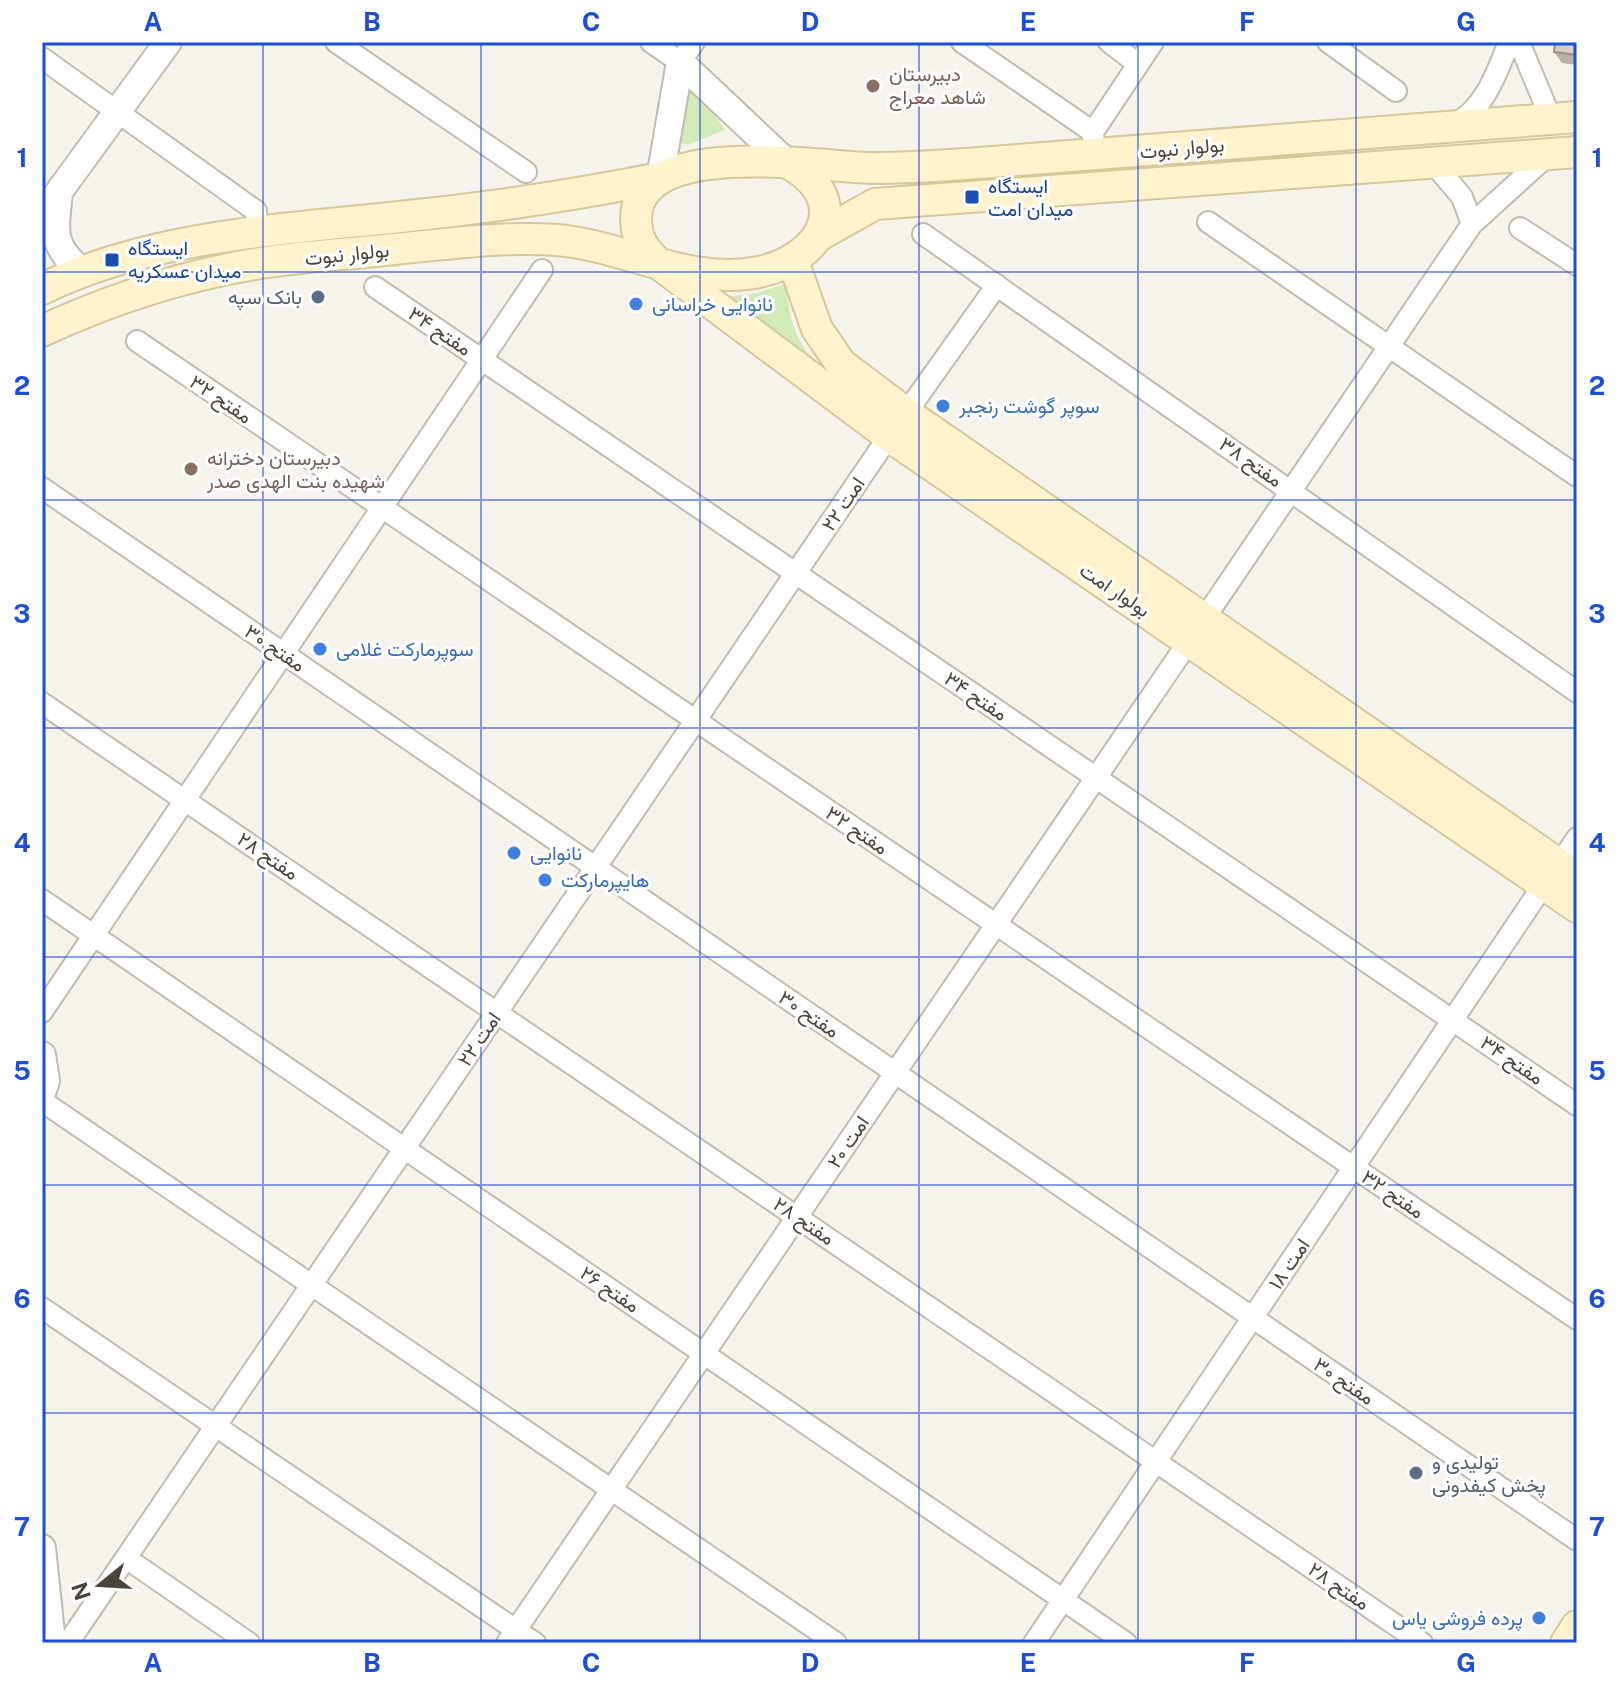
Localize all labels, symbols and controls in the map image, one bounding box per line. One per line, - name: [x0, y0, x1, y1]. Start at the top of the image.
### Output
- text: A: [144, 6, 163, 37]
- text: B: [363, 6, 381, 37]
- text: C: [582, 6, 600, 37]
- text: D: [801, 6, 819, 37]
- text: E: [1020, 6, 1036, 37]
- text: F: [1239, 6, 1255, 37]
- text: G: [1456, 6, 1476, 37]
- place label: دبیرستان شاهد معراج: [889, 62, 986, 111]
- marker: دبیرستان شاهد معراج: [864, 77, 882, 95]
- street label: بولوار نبوت: [1139, 132, 1225, 165]
- text: 1: [16, 142, 28, 173]
- text: 1: [1591, 142, 1603, 173]
- place label: ایستگاه میدان امت: [988, 174, 1073, 221]
- marker: ایستگاه میدان امت: [963, 188, 981, 206]
- place label: ایستگاه میدان عسکریه: [128, 236, 241, 284]
- street label: بولوار نبوت: [304, 238, 391, 271]
- marker: ایستگاه میدان عسکریه: [103, 251, 121, 269]
- place label: بانک سپه: [228, 285, 302, 311]
- marker: بانک سپه: [309, 288, 327, 306]
- place label: نانوایی خراسانی: [652, 292, 773, 317]
- marker: نانوایی خراسانی: [627, 295, 645, 313]
- street label: مفتح ۳۴: [403, 301, 476, 362]
- street label: مفتح ۳۲: [184, 369, 257, 430]
- text: 2: [14, 370, 30, 401]
- text: 2: [1589, 370, 1605, 401]
- place label: سوپر گوشت رنجبر: [958, 394, 1100, 420]
- marker: سوپر گوشت رنجبر: [934, 397, 952, 415]
- street label: مفتح ۳۸: [1214, 432, 1287, 494]
- place label: دبیرستان دخترانه شهیده بنت الهدی صدر: [206, 446, 385, 494]
- marker: دبیرستان دخترانه شهیده بنت الهدی صدر: [182, 460, 200, 478]
- street label: امت ۲۲: [816, 473, 870, 535]
- street label: بولوار امت: [1075, 558, 1155, 623]
- text: 3: [13, 598, 31, 629]
- text: 3: [1588, 598, 1606, 629]
- street label: مفتح ۳۰: [239, 619, 310, 679]
- place label: سوپرمارکت غلامی: [336, 637, 473, 663]
- marker: سوپرمارکت غلامی: [311, 640, 329, 658]
- street label: مفتح ۳۴: [939, 666, 1012, 727]
- street label: مفتح ۳۲: [820, 800, 893, 861]
- text: 4: [13, 827, 31, 858]
- street label: مفتح ۲۸: [232, 827, 303, 887]
- text: 4: [1588, 827, 1606, 858]
- place label: نانوایی: [530, 841, 582, 866]
- marker: نانوایی: [505, 844, 523, 862]
- place label: هایپرمارکت: [561, 868, 650, 894]
- marker: هایپرمارکت: [536, 871, 554, 889]
- street label: مفتح ۳۰: [773, 985, 844, 1045]
- street label: امت ۲۲: [452, 1008, 506, 1070]
- street label: مفتح ۳۴: [1475, 1030, 1548, 1091]
- text: 5: [13, 1055, 31, 1086]
- text: 5: [1588, 1055, 1606, 1086]
- street label: امت ۲۰: [822, 1111, 874, 1173]
- street label: مفتح ۳۲: [1356, 1164, 1429, 1225]
- street label: مفتح ۲۸: [768, 1192, 839, 1252]
- street label: امت ۱۸: [1263, 1234, 1315, 1294]
- street label: مفتح ۲۶: [575, 1260, 644, 1319]
- text: 6: [13, 1283, 31, 1314]
- text: 6: [1588, 1283, 1606, 1314]
- street label: مفتح ۳۰: [1308, 1352, 1379, 1412]
- place label: تولیدی و پخش کیفدونی: [1432, 1450, 1546, 1499]
- marker: تولیدی و پخش کیفدونی: [1407, 1464, 1425, 1482]
- text: 7: [14, 1511, 30, 1542]
- text: 7: [1589, 1511, 1605, 1542]
- north arrow: [60, 1545, 140, 1625]
- street label: مفتح ۲۸: [1303, 1557, 1374, 1617]
- text: N: [66, 1579, 96, 1603]
- place label: پرده فروشی یاس: [1392, 1606, 1523, 1632]
- marker: پرده فروشی یاس: [1530, 1609, 1548, 1627]
- text: A: [144, 1647, 163, 1678]
- text: B: [363, 1647, 381, 1678]
- text: C: [582, 1647, 600, 1678]
- text: D: [801, 1647, 819, 1678]
- text: E: [1020, 1647, 1036, 1678]
- text: F: [1239, 1647, 1255, 1678]
- text: G: [1456, 1647, 1476, 1678]

